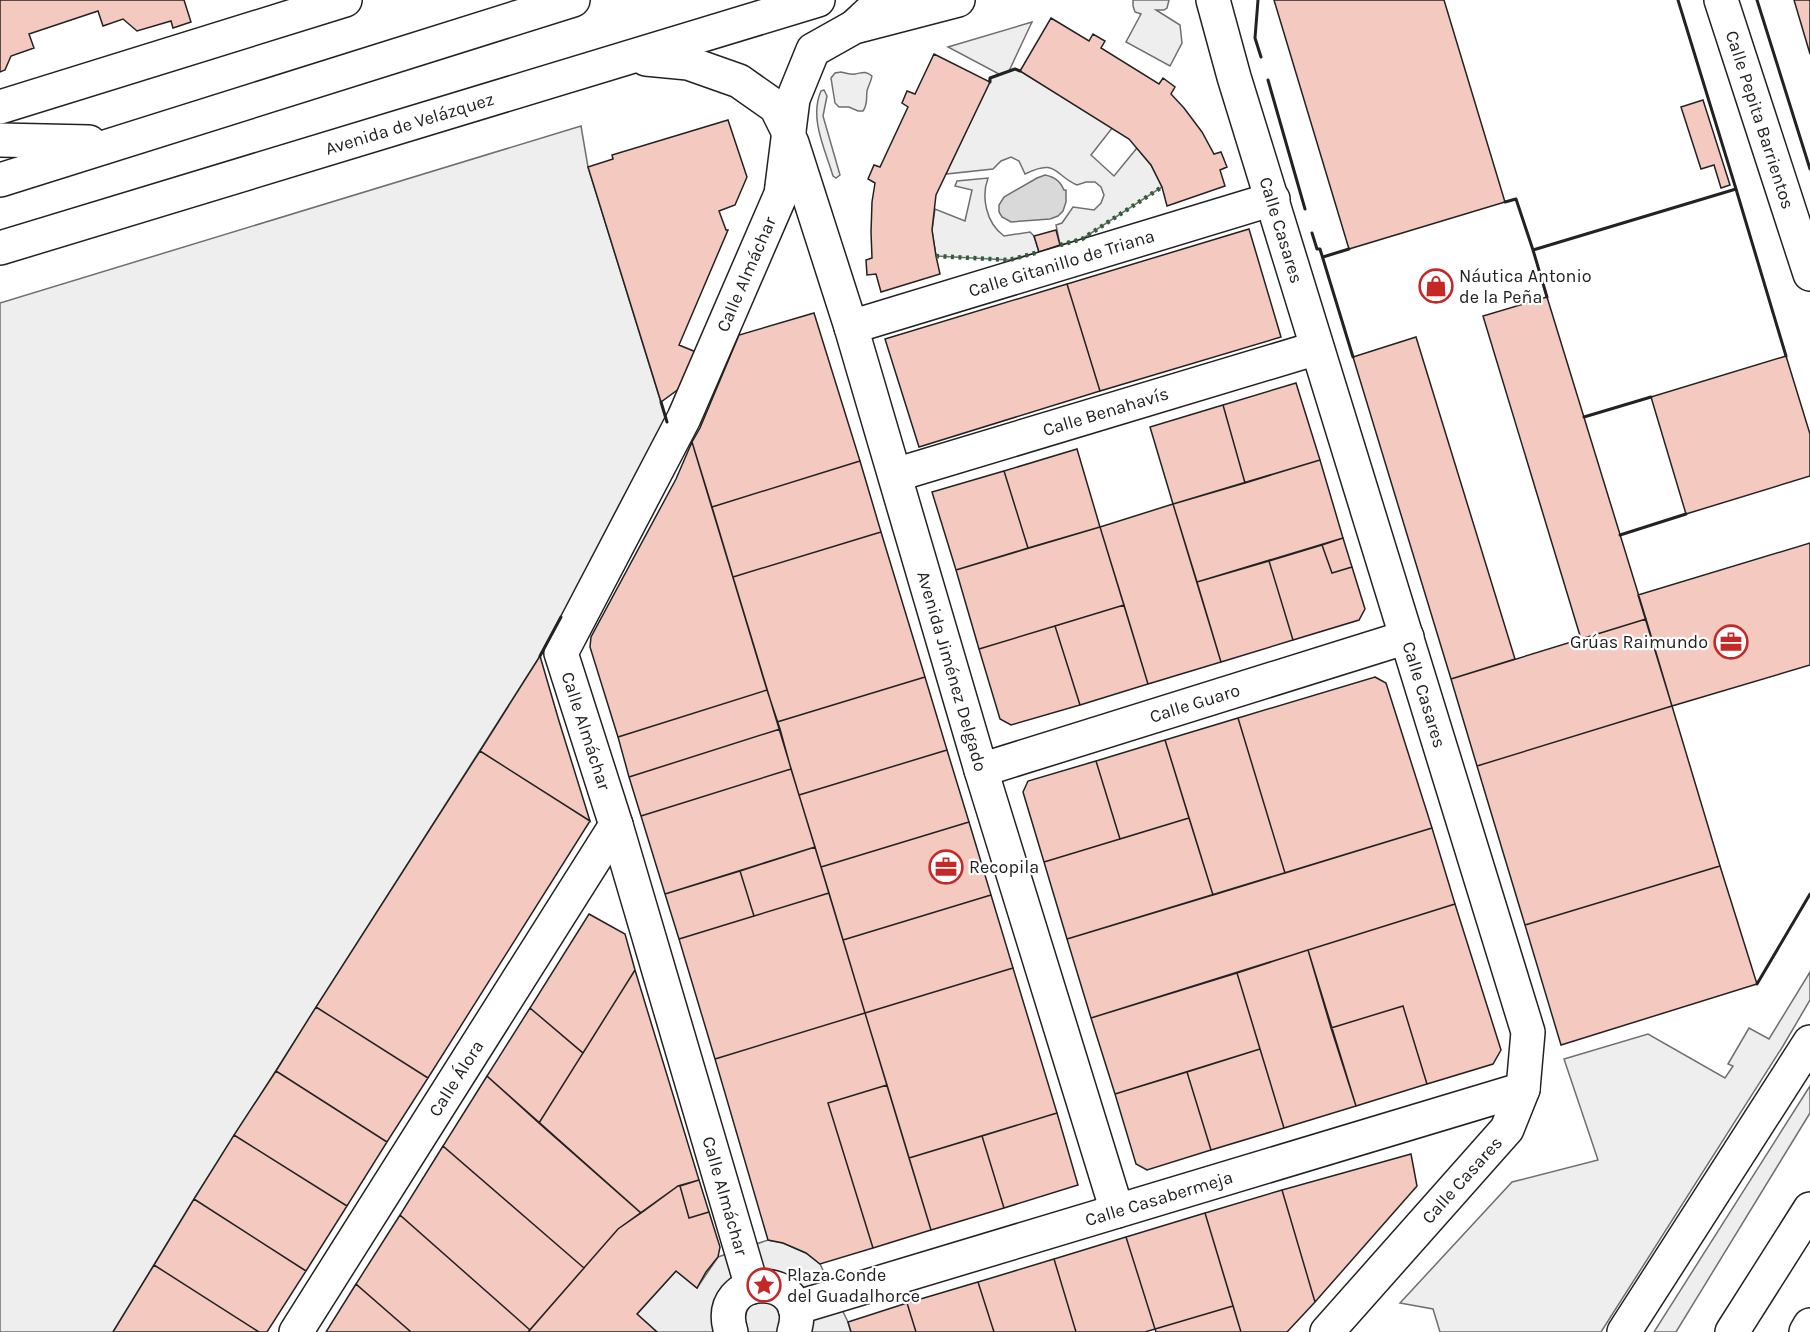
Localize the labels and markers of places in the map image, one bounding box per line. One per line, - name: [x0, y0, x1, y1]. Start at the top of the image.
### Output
- place label: Náutica Antonio de la Peña: [1459, 265, 1592, 308]
- shop icon: Náutica Antonio de la Peña: [1418, 268, 1454, 304]
- office icon: Grúas Raimundo: [1713, 624, 1749, 660]
- place label: Grúas Raimundo: [1570, 631, 1708, 653]
- office icon: Recopila: [928, 849, 964, 885]
- place label: Recopila: [969, 856, 1039, 878]
- place label: Plaza Conde del Guadalhorce: [787, 1264, 920, 1307]
- place icon: Plaza Conde del Guadalhorce: [746, 1267, 782, 1303]

